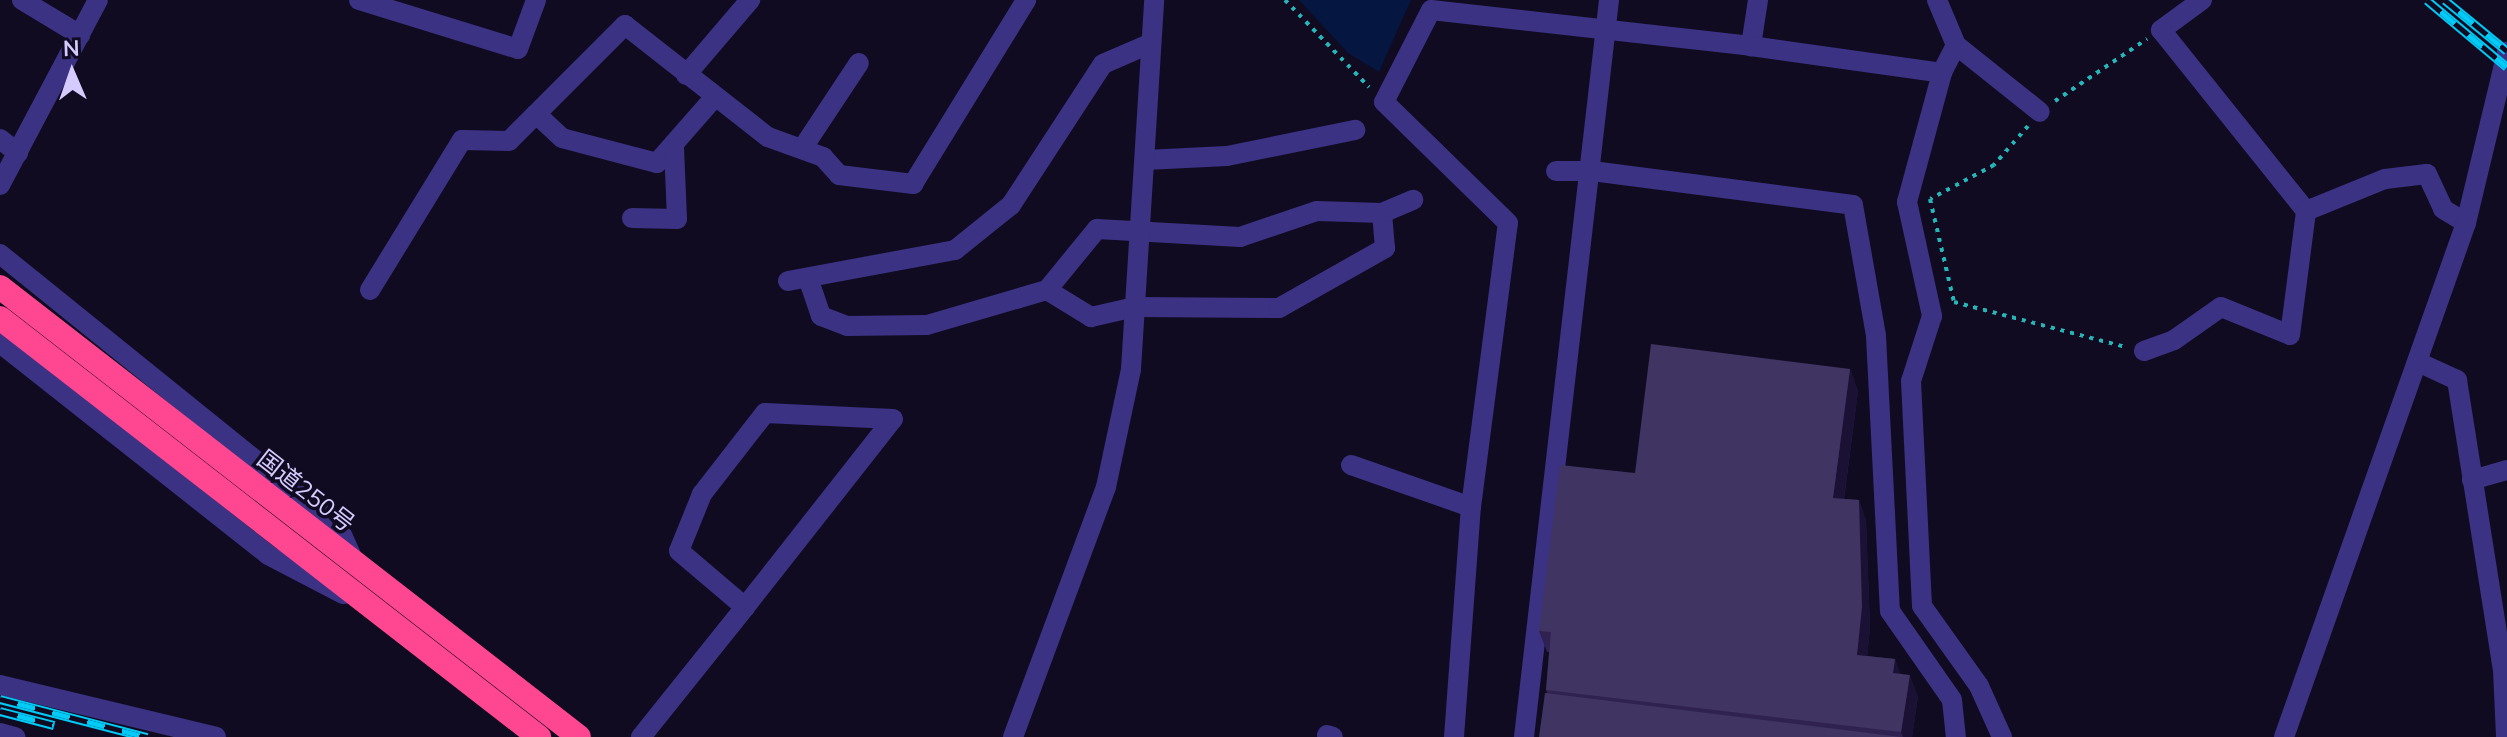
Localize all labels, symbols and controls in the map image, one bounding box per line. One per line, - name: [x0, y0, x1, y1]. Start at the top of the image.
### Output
- north arrow: [32, 32, 112, 112]
- text: N: [62, 34, 80, 62]
- street label: 国道250号: [252, 444, 360, 538]

